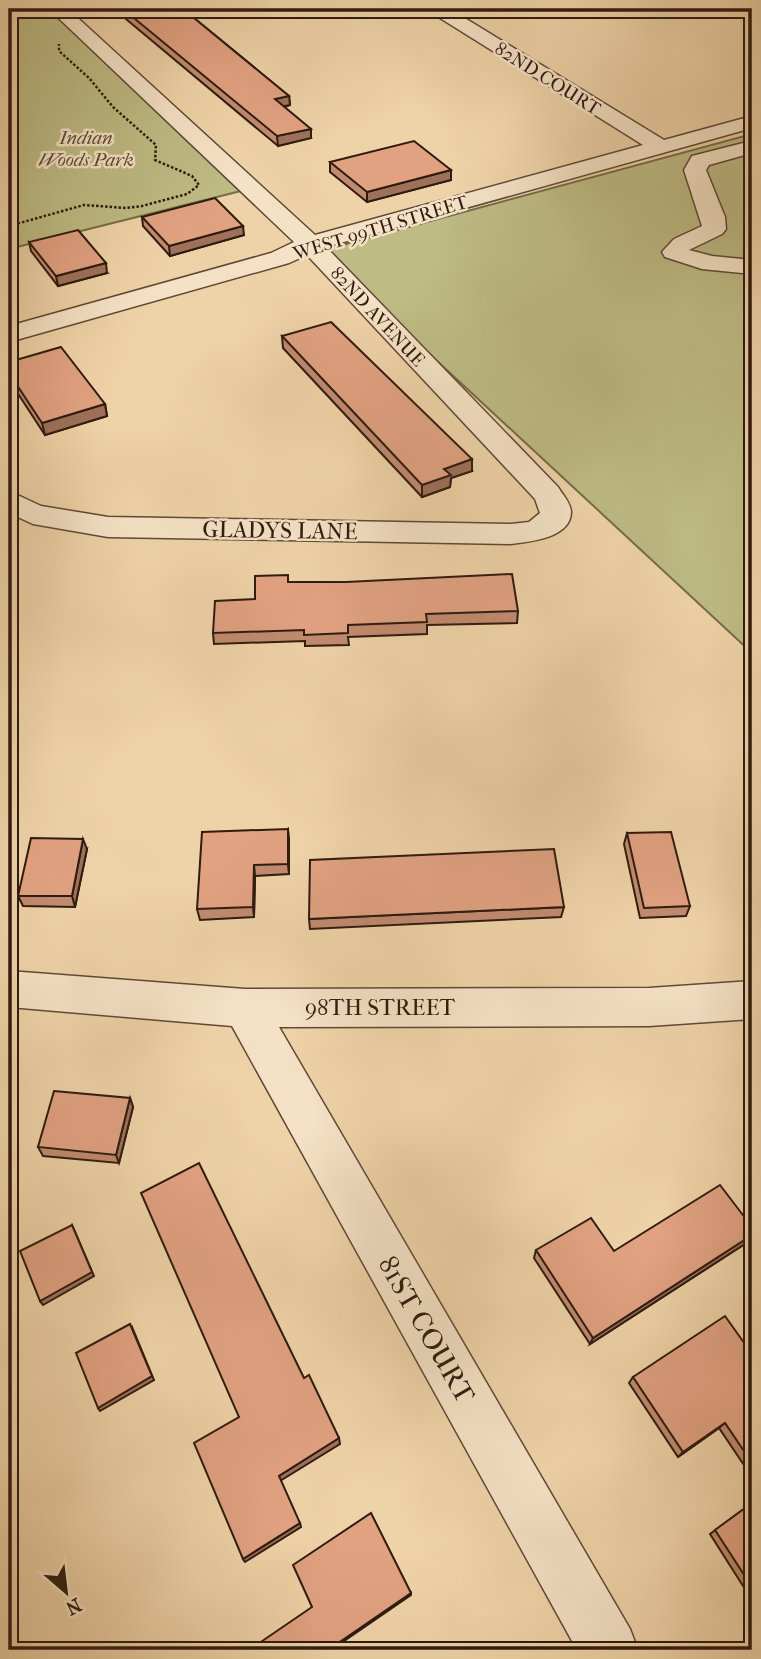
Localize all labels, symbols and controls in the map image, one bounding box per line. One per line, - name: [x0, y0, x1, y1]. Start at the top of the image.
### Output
- street label: 82ND COURT: [490, 38, 605, 120]
- park label: Indian Woods Park: [38, 127, 134, 171]
- street label: WEST 99TH STREET: [289, 191, 470, 265]
- street label: 82ND AVENUE: [325, 262, 429, 371]
- street label: GLADYS LANE: [202, 516, 358, 545]
- street label: 98TH STREET: [305, 994, 455, 1021]
- street label: 81ST COURT: [371, 1250, 482, 1410]
- north arrow: [32, 1558, 102, 1628]
- text: N: [61, 1593, 85, 1619]

